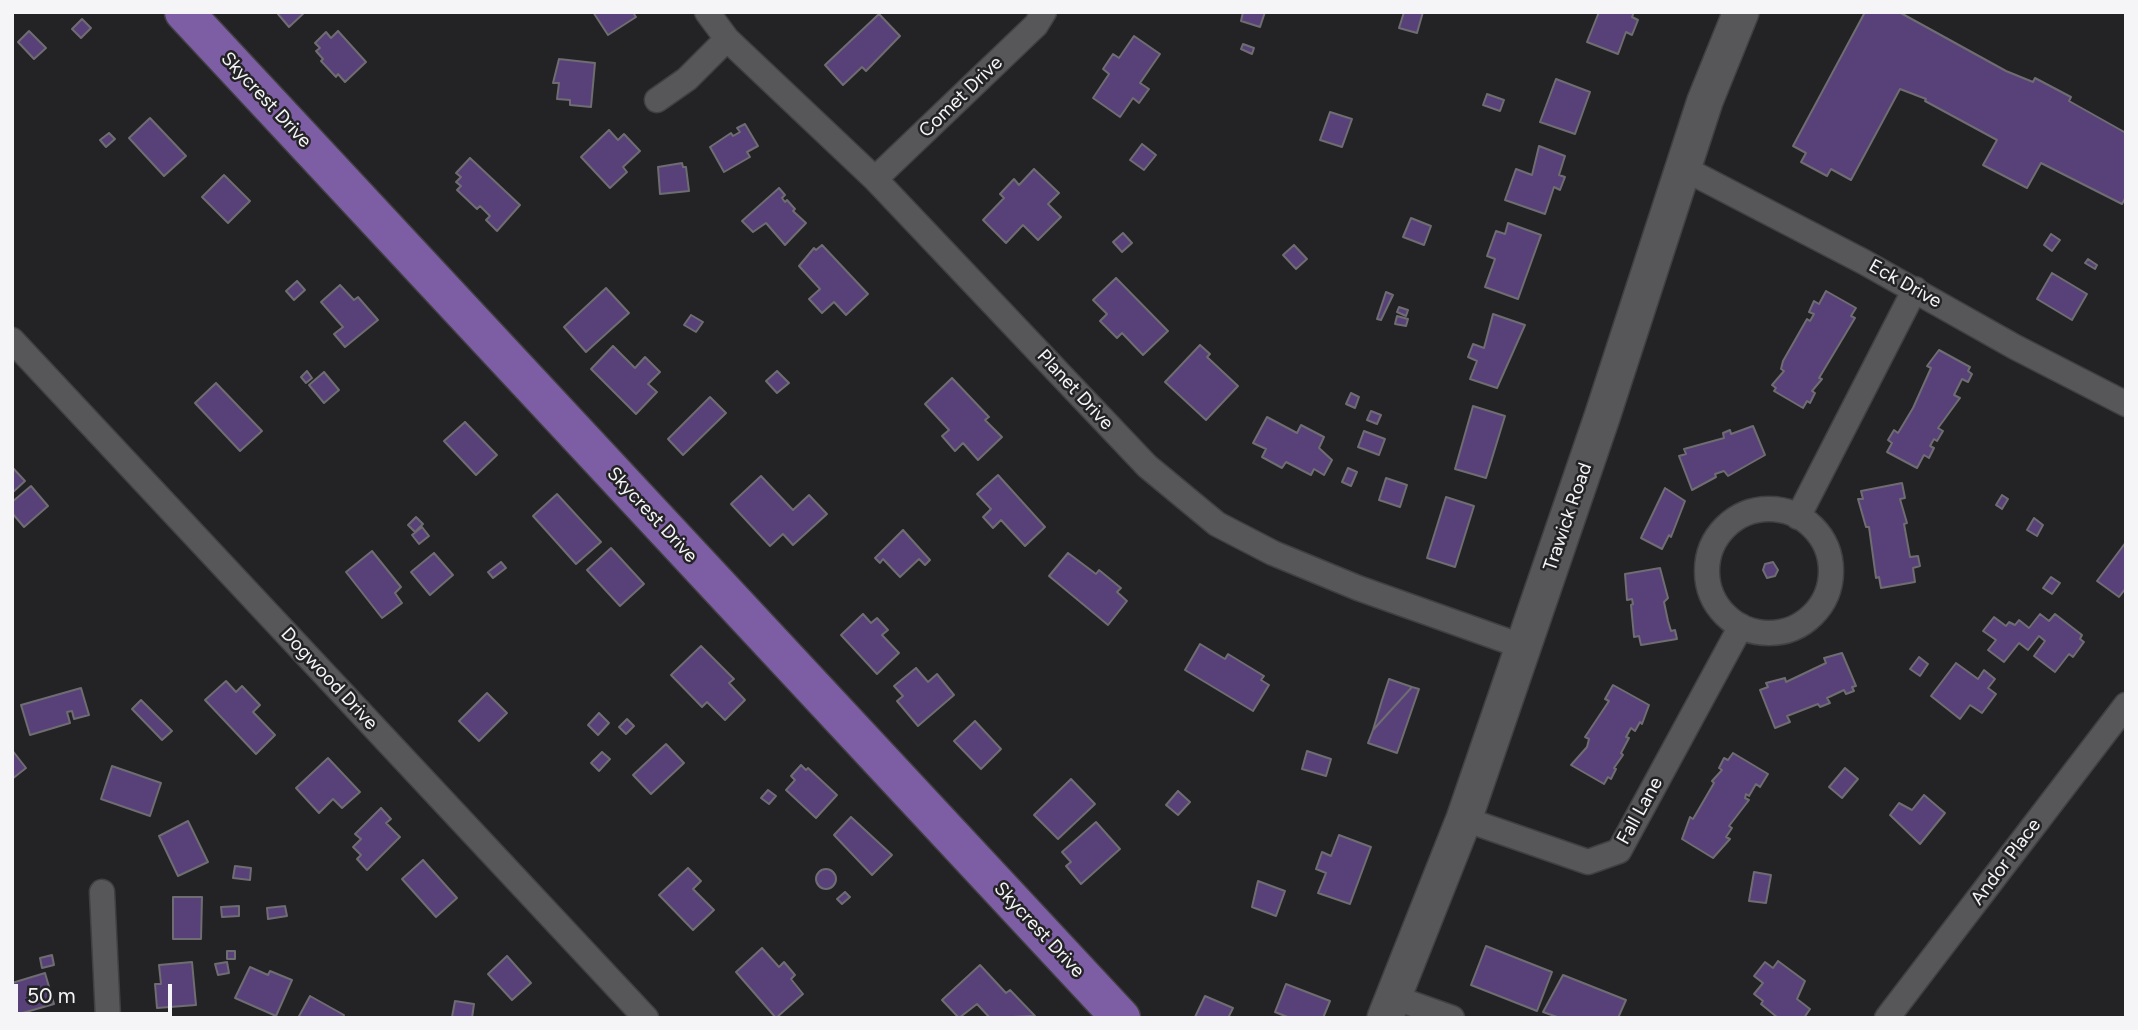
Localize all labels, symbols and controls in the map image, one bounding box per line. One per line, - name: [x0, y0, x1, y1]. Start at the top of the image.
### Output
- street label: Skycrest Drive: [216, 47, 316, 153]
- street label: Comet Drive: [915, 52, 1007, 142]
- street label: Eck Drive: [1865, 255, 1945, 313]
- street label: Planet Drive: [1032, 345, 1118, 435]
- street label: Trawick Road: [1539, 460, 1597, 574]
- street label: Skycrest Drive: [602, 462, 702, 568]
- street label: Dogwood Drive: [276, 623, 382, 735]
- street label: Fall Lane: [1612, 773, 1668, 849]
- street label: Andor Place: [1966, 814, 2046, 910]
- street label: Skycrest Drive: [989, 877, 1089, 983]
- scale bar: [18, 970, 175, 1014]
- text: 50 m: [27, 983, 76, 1008]

